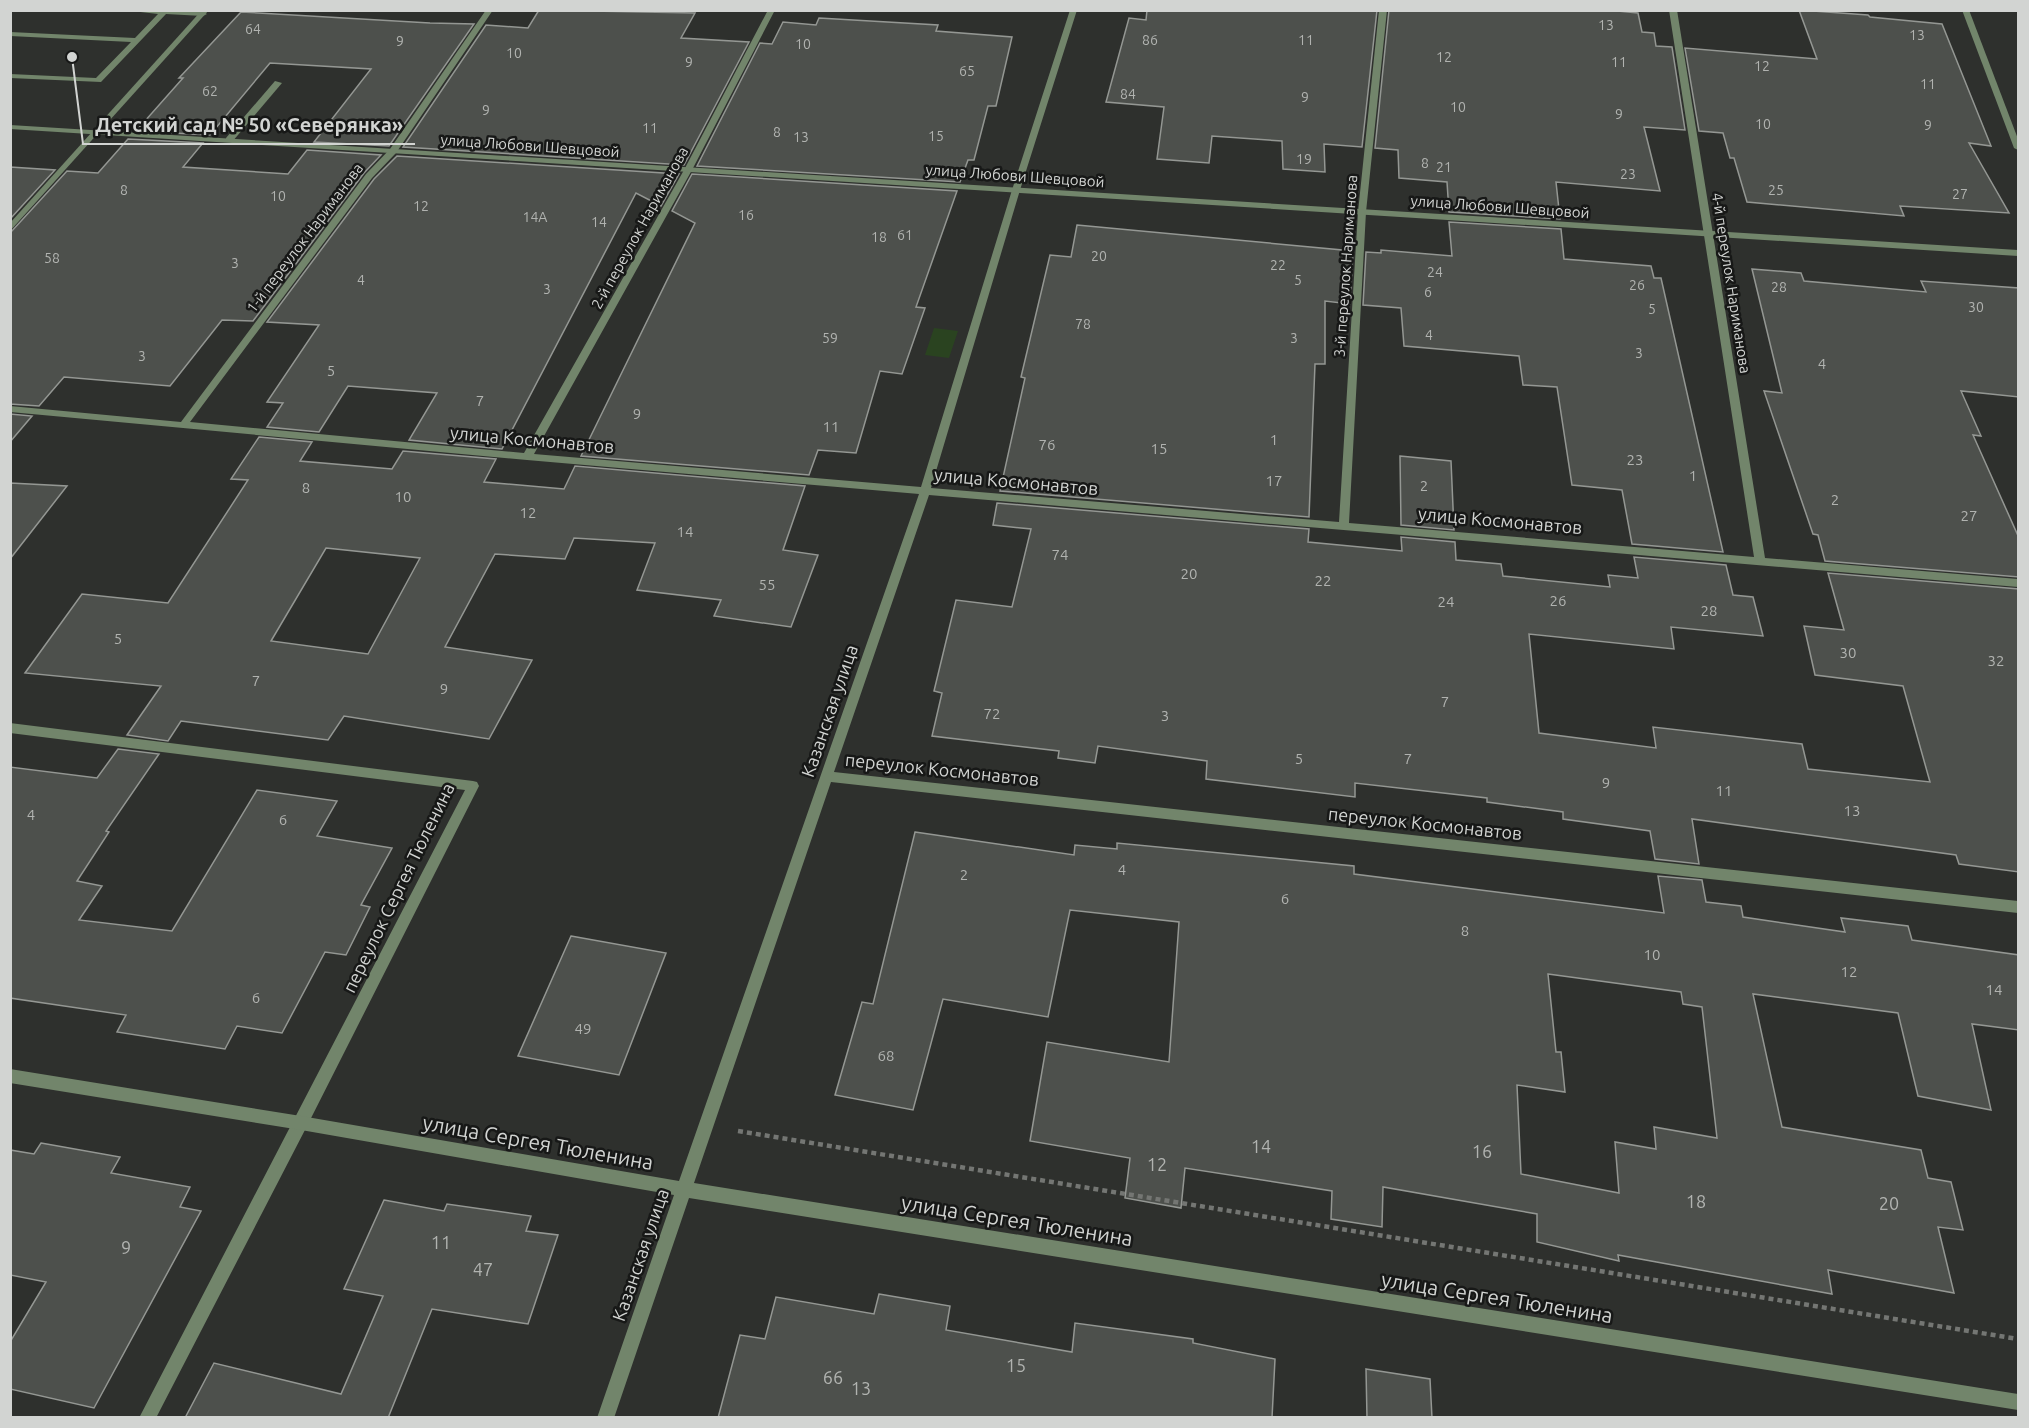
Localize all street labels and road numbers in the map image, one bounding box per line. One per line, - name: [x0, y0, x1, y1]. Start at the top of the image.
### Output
- street label: улица Любови Шевцовой: [440, 131, 620, 160]
- street label: 2-й переулок Нариманова: [588, 144, 691, 312]
- street label: 1-й переулок Нариманова: [243, 160, 366, 316]
- street label: улица Любови Шевцовой: [925, 161, 1105, 190]
- street label: 3-й переулок Нариманова: [1331, 174, 1360, 358]
- street label: 4-й переулок Нариманова: [1709, 191, 1754, 374]
- street label: улица Любови Шевцовой: [1410, 192, 1590, 221]
- street label: улица Космонавтов: [449, 422, 615, 456]
- street label: улица Космонавтов: [933, 464, 1099, 498]
- street label: улица Космонавтов: [1417, 503, 1583, 537]
- street label: Казанская улица: [797, 642, 861, 779]
- street label: переулок Космонавтов: [844, 749, 1040, 789]
- street label: переулок Сергея Тюленина: [339, 779, 458, 996]
- street label: переулок Космонавтов: [1327, 803, 1523, 843]
- street label: улица Сергея Тюленина: [421, 1110, 655, 1174]
- street label: Казанская улица: [608, 1186, 672, 1323]
- street label: улица Сергея Тюленина: [900, 1190, 1135, 1250]
- street label: улица Сергея Тюленина: [1380, 1267, 1615, 1327]

